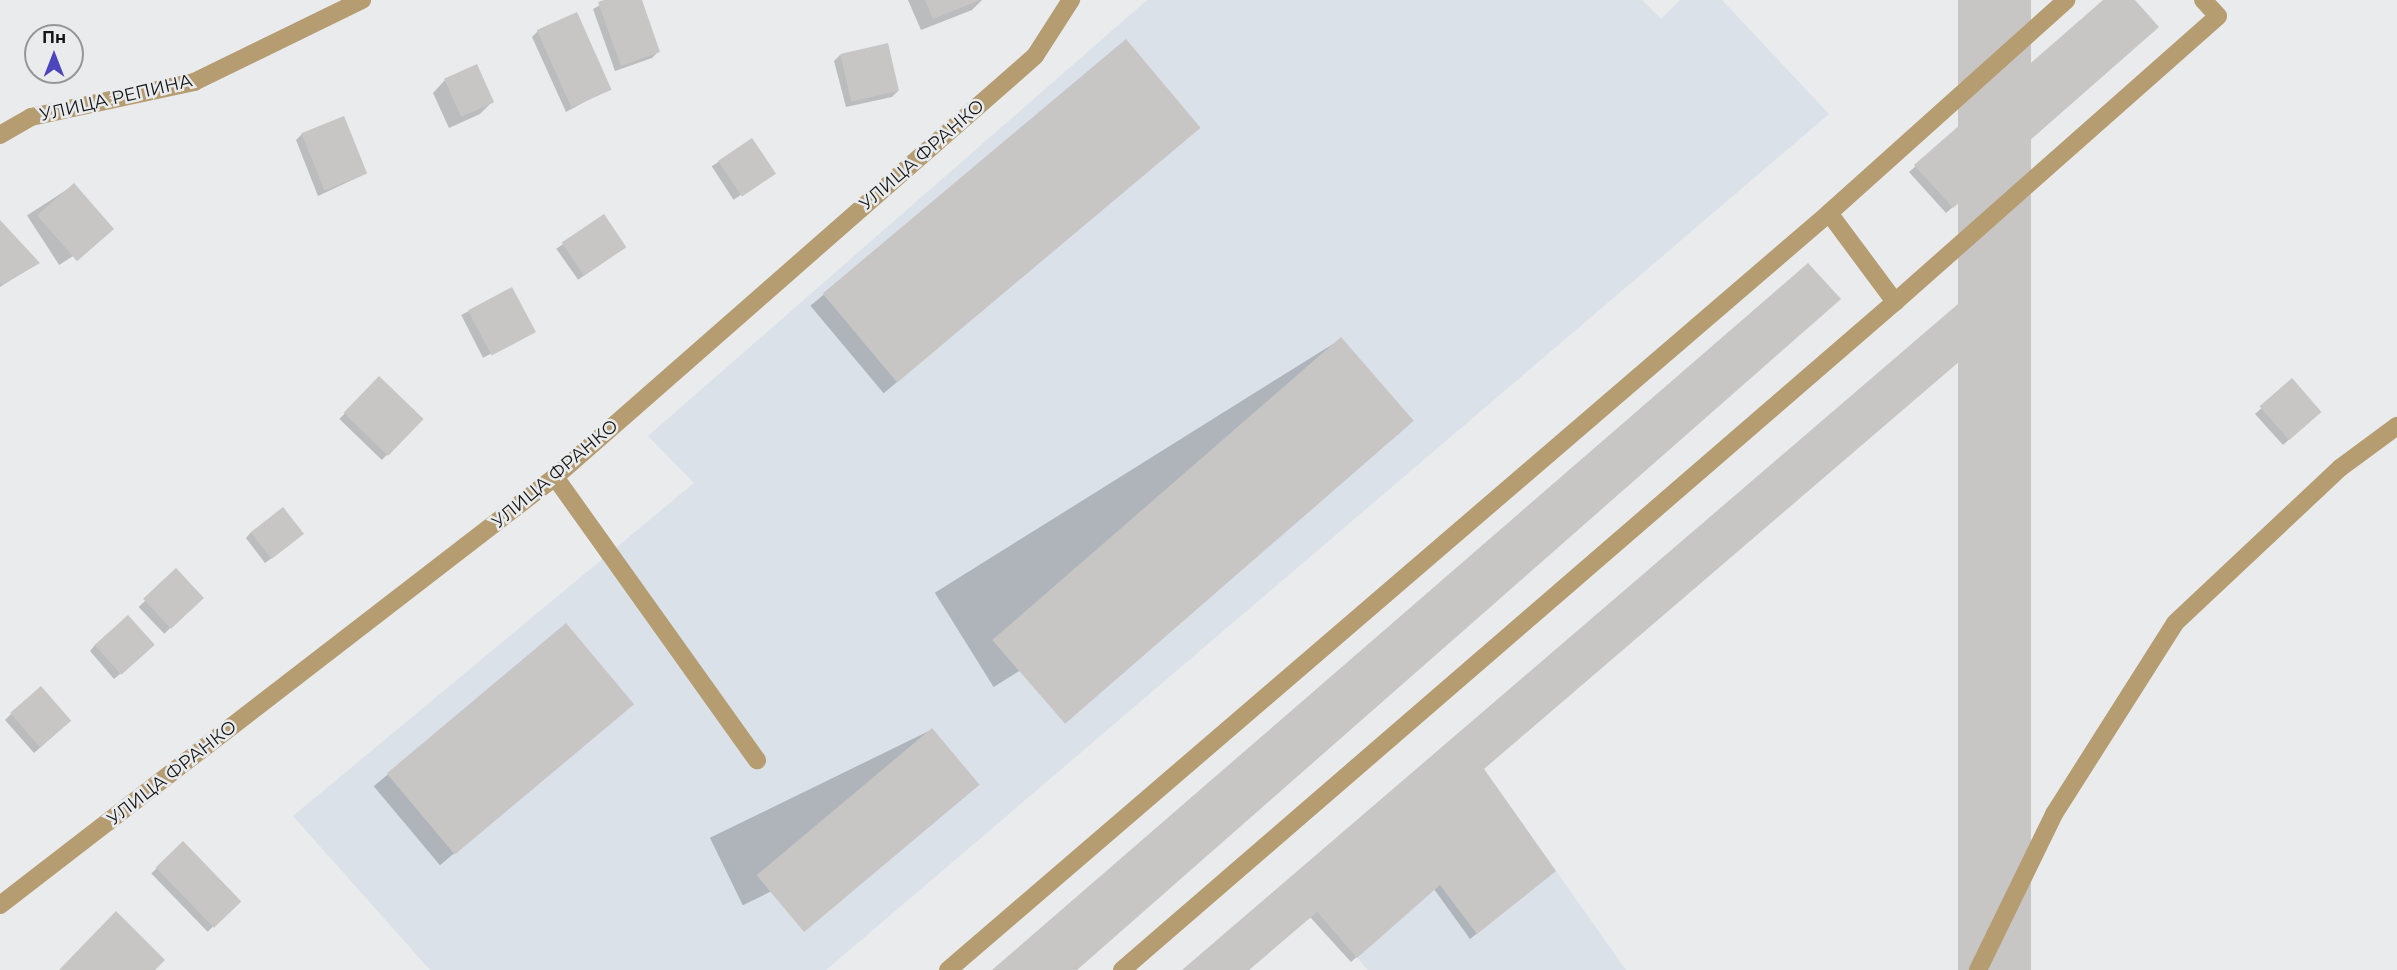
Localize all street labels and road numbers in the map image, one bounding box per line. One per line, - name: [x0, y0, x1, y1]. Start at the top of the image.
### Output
- street label: УЛИЦА РЕПИНА: [38, 70, 194, 126]
- street label: УЛИЦА ФРАНКО: [855, 95, 989, 215]
- street label: УЛИЦА ФРАНКО: [488, 415, 622, 533]
- street label: УЛИЦА ФРАНКО: [103, 716, 241, 830]

